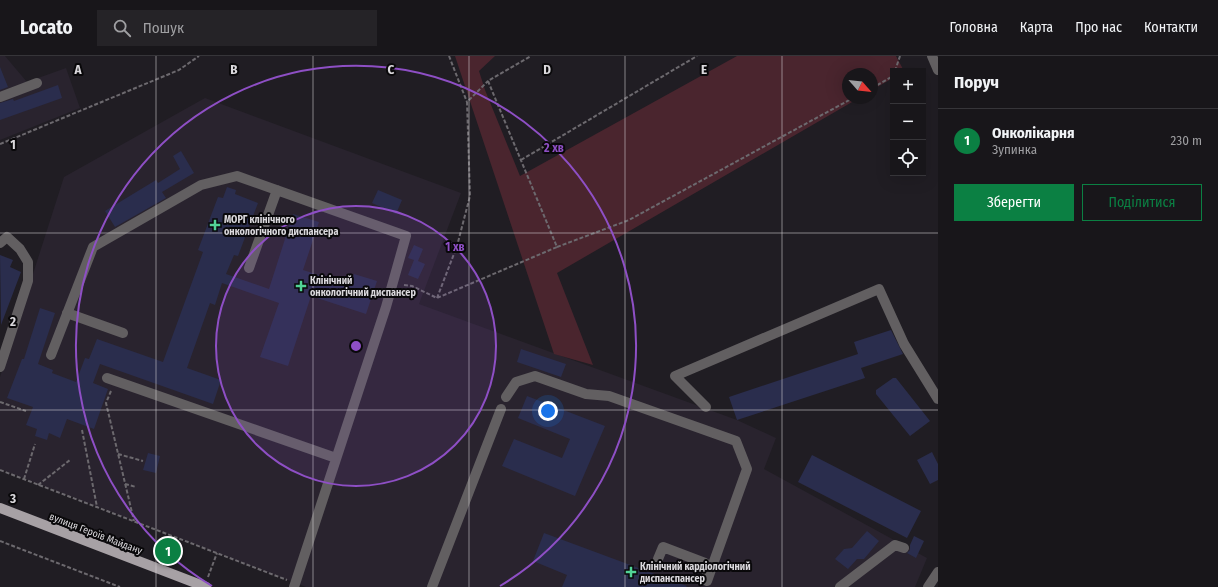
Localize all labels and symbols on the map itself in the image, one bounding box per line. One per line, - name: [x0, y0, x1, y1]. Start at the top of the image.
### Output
- text: A: [73, 62, 82, 77]
- text: B: [230, 62, 238, 77]
- text: C: [388, 62, 395, 77]
- text: D: [543, 62, 551, 77]
- text: E: [701, 62, 707, 77]
- north arrow: [842, 68, 878, 104]
- text: 1: [10, 137, 16, 152]
- text: 2 хв: [543, 141, 564, 155]
- place label: МОРГ клінічного онкологічного диспансера: [224, 214, 338, 238]
- marker: МОРГ клінічного онкологічного диспансера: [209, 219, 221, 231]
- text: 1 хв: [445, 240, 465, 254]
- place label: Клінічний онкологічний диспансер: [310, 275, 416, 299]
- marker: Клінічний онкологічний диспансер: [295, 280, 307, 292]
- text: 2: [9, 314, 16, 329]
- centre of rings: [349, 339, 363, 353]
- your location: [538, 401, 558, 421]
- text: 3: [9, 491, 16, 506]
- street label: вулиця Героїв Майдану: [48, 511, 144, 557]
- pin: 1: [155, 536, 181, 566]
- place label: Клінічний кардіологічний диспанспансер: [639, 561, 751, 585]
- marker: Клінічний кардіологічний диспанспансер: [625, 566, 637, 578]

